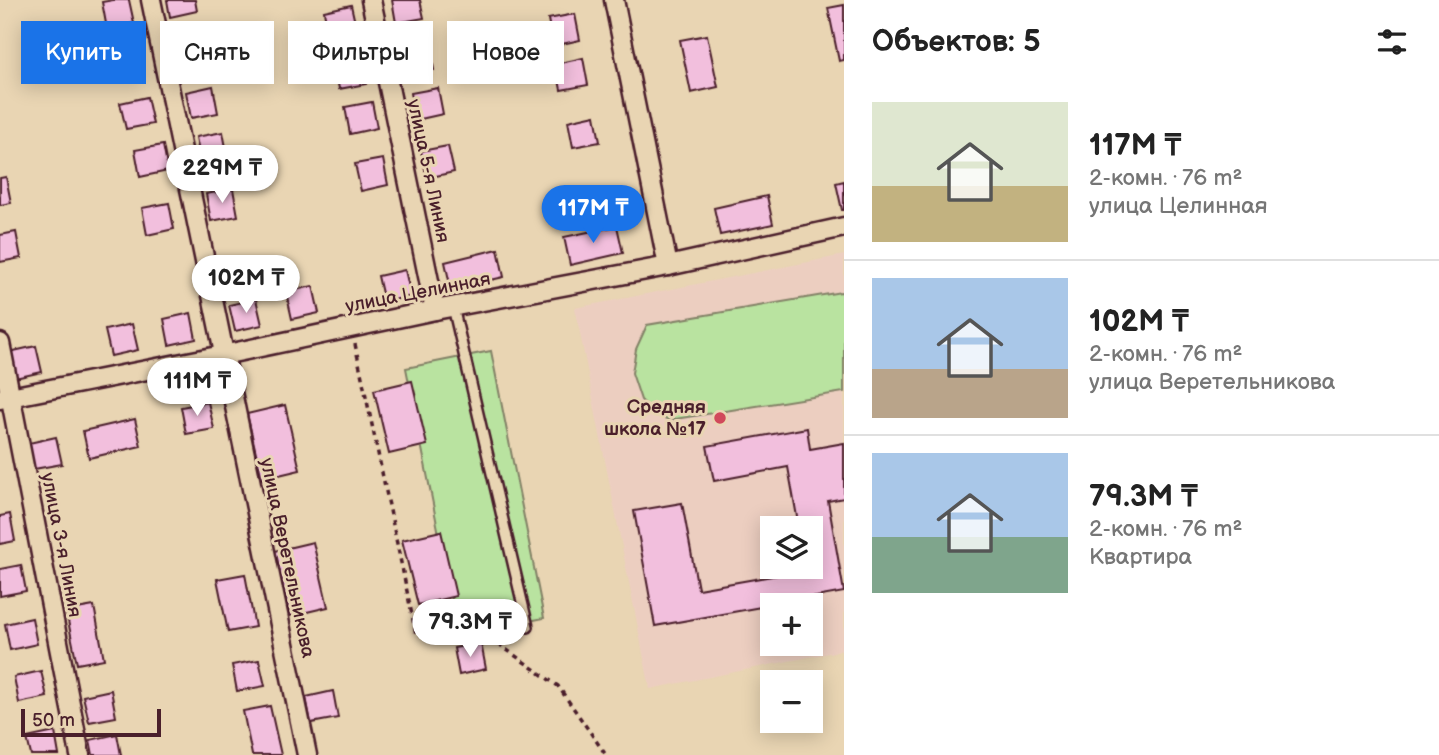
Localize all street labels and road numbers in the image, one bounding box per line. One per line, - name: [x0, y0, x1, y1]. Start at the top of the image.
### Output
- street label: улица 5-я Линия: [402, 97, 454, 245]
- street label: улица Целинная: [343, 268, 493, 318]
- street label: улица Веретельникова: [255, 456, 319, 660]
- street label: улица 3-я Линия: [36, 471, 86, 619]

